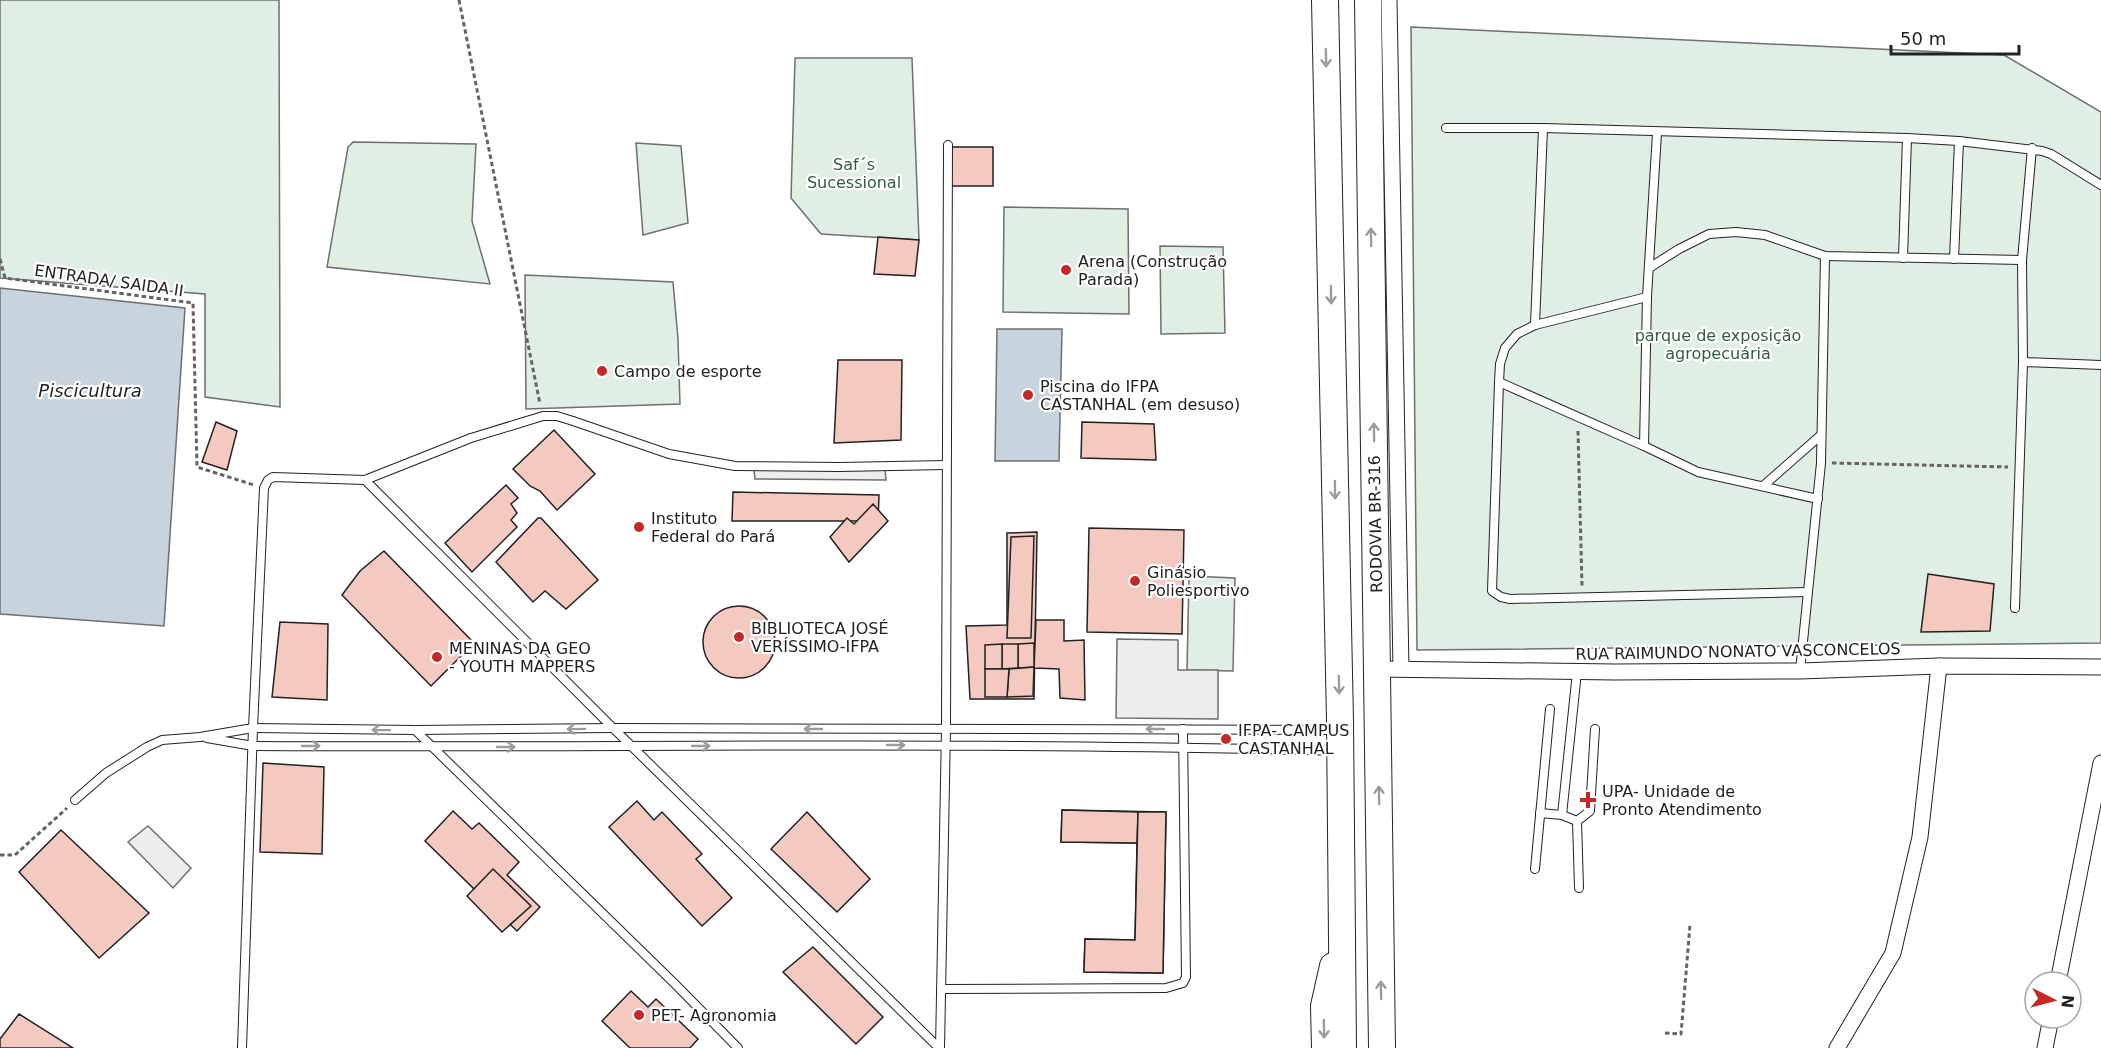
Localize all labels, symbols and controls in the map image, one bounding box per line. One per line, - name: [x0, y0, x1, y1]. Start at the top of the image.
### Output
- scale bar: [1891, 18, 2018, 56]
- text: 50 m: [1900, 28, 1946, 49]
- one-way arrow: [1321, 48, 1332, 68]
- park label: Saf´s Sucessional: [807, 155, 901, 192]
- one-way arrow: [1365, 227, 1377, 247]
- place label: Arena (Construção Parada): [1078, 252, 1227, 289]
- street label: ENTRADA/ SAIDA II: [33, 261, 185, 300]
- marker: Arena (Construção Parada): [1059, 263, 1073, 277]
- one-way arrow: [1326, 285, 1337, 305]
- park label: parque de exposição agropecuária: [1635, 326, 1801, 363]
- place label: Campo de esporte: [614, 362, 762, 381]
- marker: Campo de esporte: [595, 364, 609, 378]
- place label: Piscina do IFPA CASTANHAL (em desuso): [1040, 377, 1240, 414]
- water label: Piscicultura: [38, 380, 142, 401]
- marker: Piscina do IFPA CASTANHAL (em desuso): [1021, 388, 1035, 402]
- one-way arrow: [1368, 422, 1379, 442]
- street label: RODOVIA BR-316: [1365, 455, 1386, 593]
- one-way arrow: [1330, 480, 1341, 500]
- place label: Instituto Federal do Pará: [651, 509, 775, 546]
- marker: Instituto Federal do Pará: [632, 520, 646, 534]
- place label: Ginásio Poliesportivo: [1147, 563, 1249, 600]
- marker: Ginásio Poliesportivo: [1128, 574, 1142, 588]
- place label: BIBLIOTECA JOSÉ VERÍSSIMO-IFPA: [751, 619, 889, 656]
- marker: BIBLIOTECA JOSÉ VERÍSSIMO-IFPA: [732, 630, 746, 644]
- place label: MENINAS DA GEO - YOUTH MAPPERS: [449, 639, 595, 676]
- street label: RUA RAIMUNDO NONATO VASCONCELOS: [1575, 639, 1901, 664]
- marker: MENINAS DA GEO - YOUTH MAPPERS: [430, 650, 444, 664]
- one-way arrow: [1333, 675, 1345, 695]
- place label: IFPA- CAMPUS CASTANHAL: [1238, 721, 1349, 758]
- one-way arrow: [567, 723, 587, 735]
- one-way arrow: [804, 723, 824, 735]
- one-way arrow: [1146, 723, 1166, 735]
- one-way arrow: [372, 724, 392, 736]
- marker: IFPA- CAMPUS CASTANHAL: [1219, 732, 1233, 746]
- one-way arrow: [886, 739, 906, 751]
- one-way arrow: [301, 740, 321, 752]
- one-way arrow: [691, 740, 711, 752]
- one-way arrow: [496, 741, 516, 753]
- place label: UPA- Unidade de Pronto Atendimento: [1602, 782, 1762, 819]
- one-way arrow: [1373, 785, 1385, 805]
- marker: UPA- Unidade de Pronto Atendimento: [1579, 791, 1597, 809]
- north arrow: [2023, 970, 2083, 1030]
- one-way arrow: [1376, 980, 1387, 1000]
- text: N: [2057, 994, 2078, 1009]
- place label: PET- Agronomia: [651, 1006, 777, 1025]
- marker: PET- Agronomia: [632, 1008, 646, 1022]
- one-way arrow: [1319, 1018, 1330, 1038]

